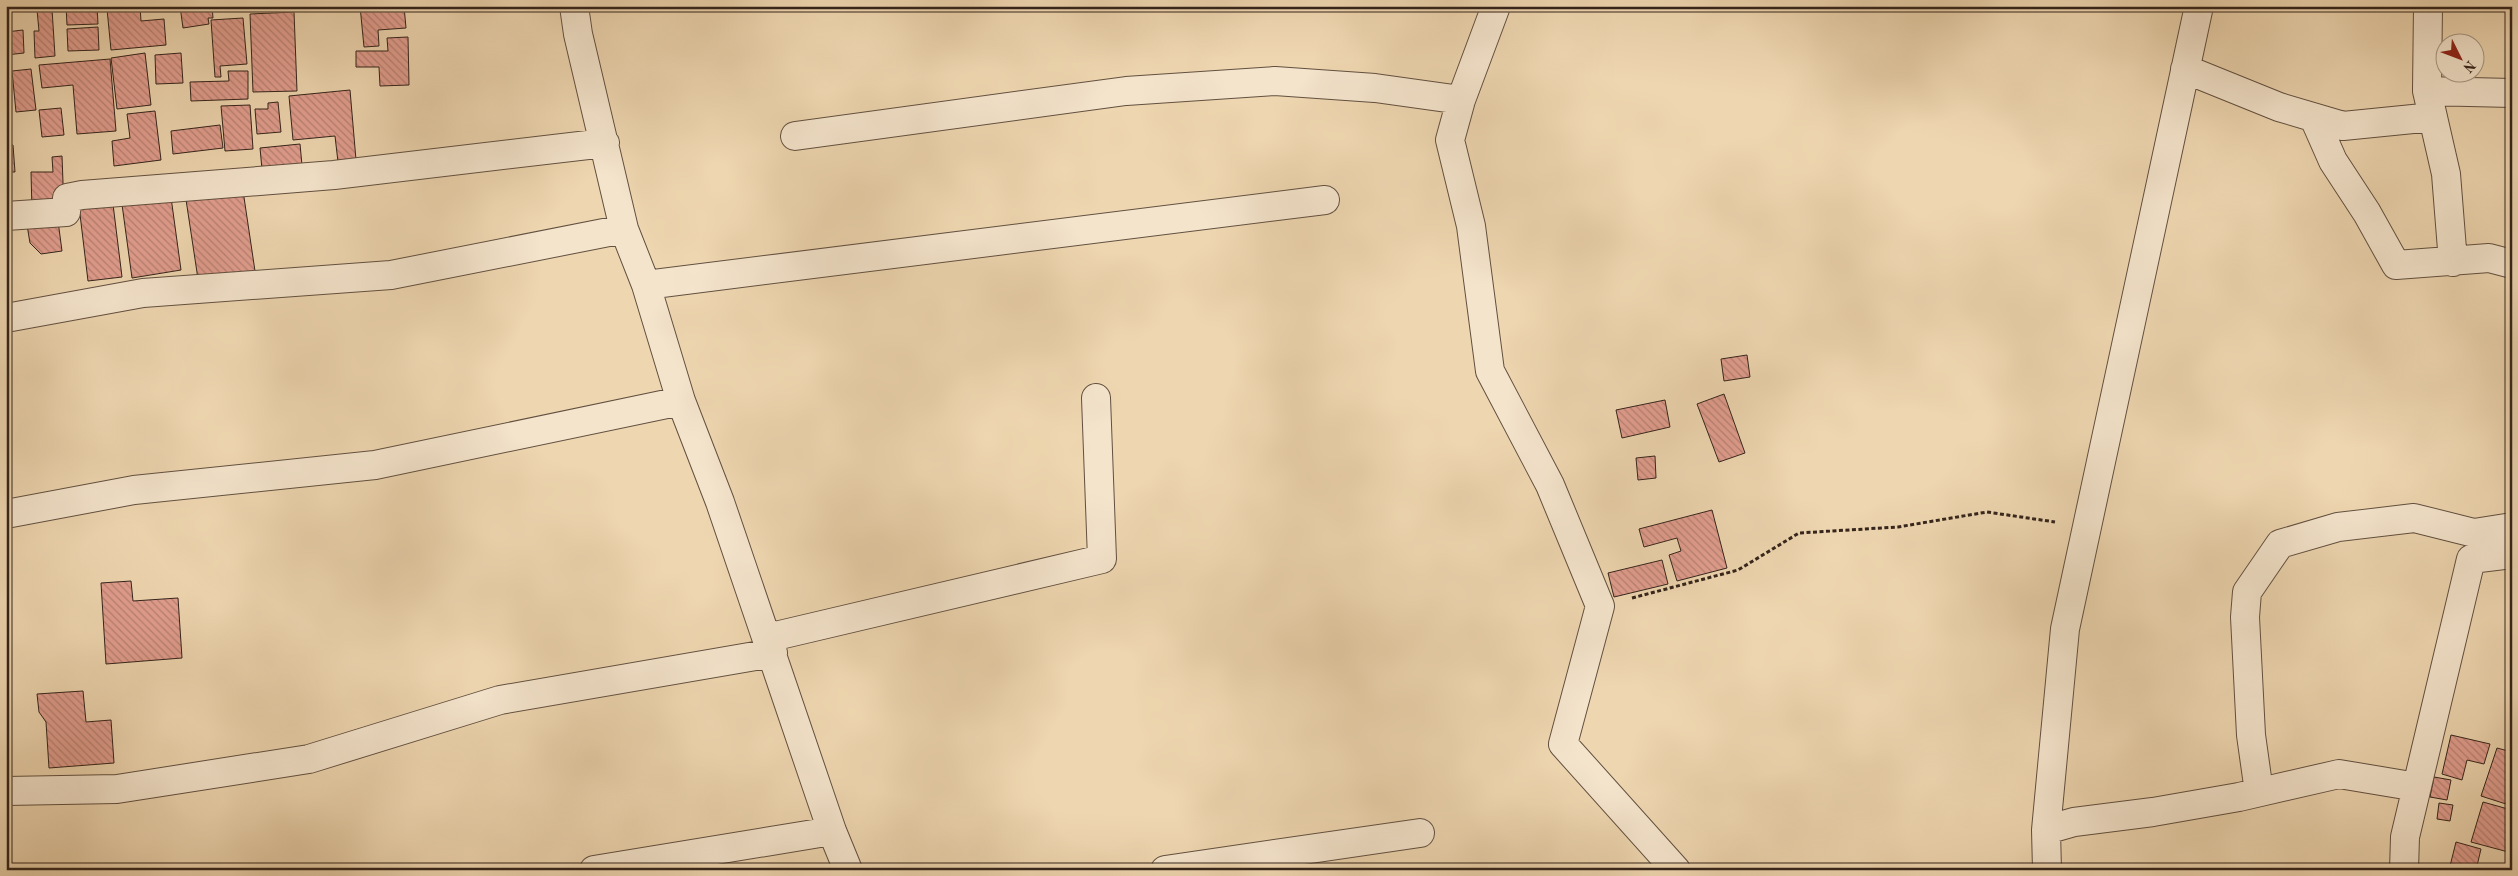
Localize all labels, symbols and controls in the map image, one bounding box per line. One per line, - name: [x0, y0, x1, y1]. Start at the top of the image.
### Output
- north arrow: [2436, 32, 2486, 82]
- text: N: [2460, 57, 2478, 75]

